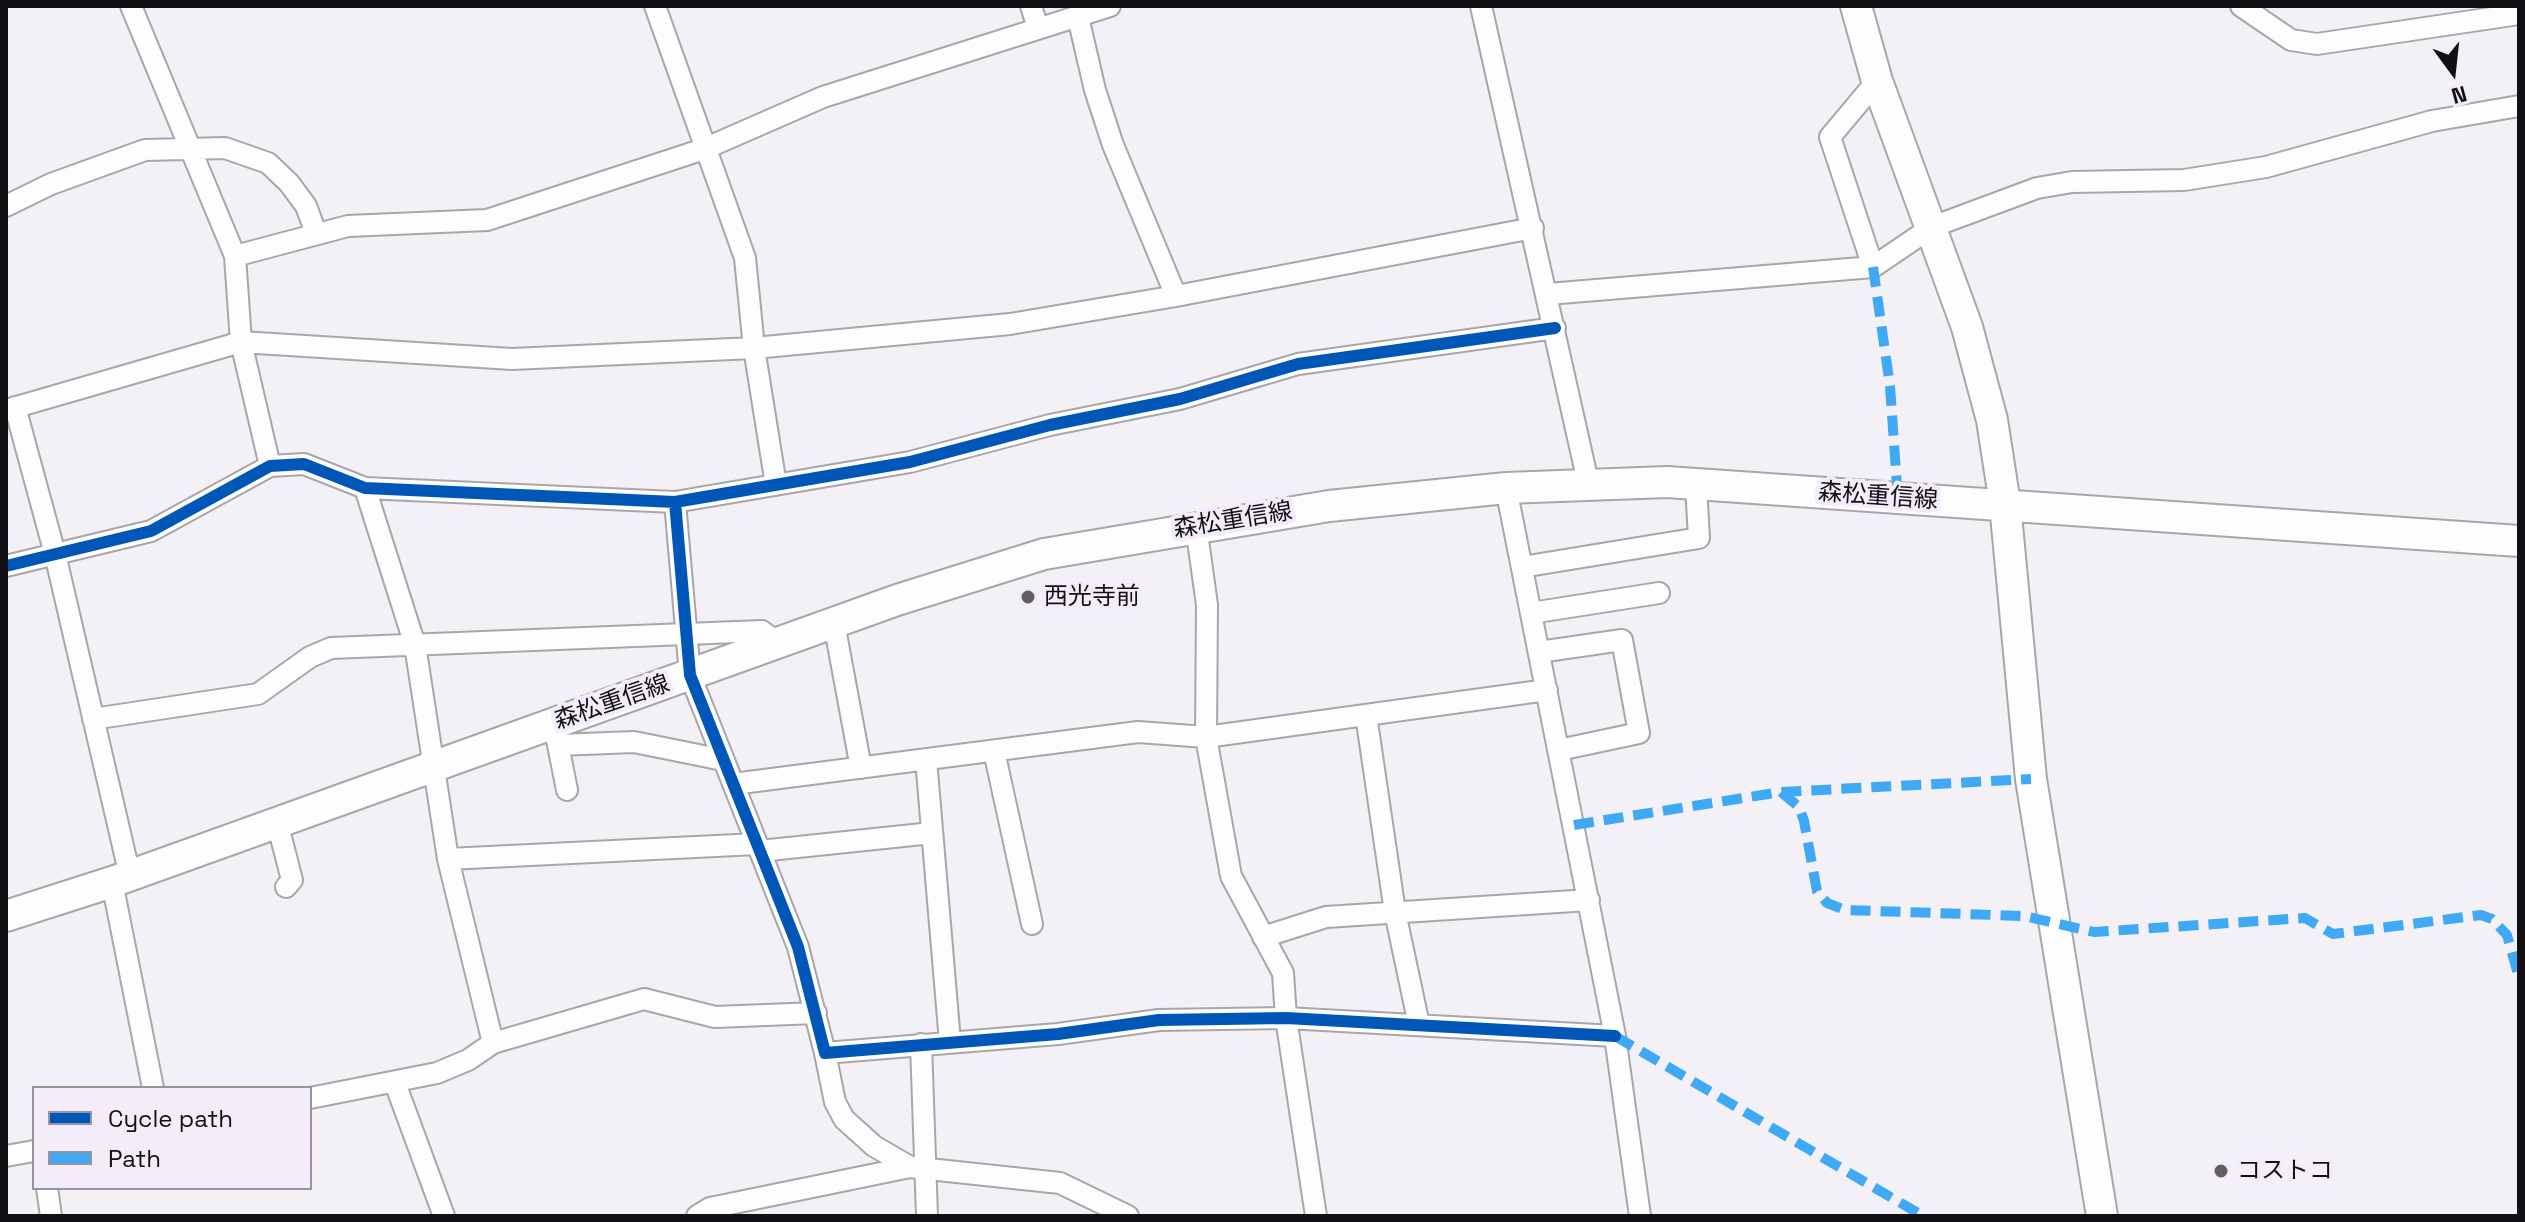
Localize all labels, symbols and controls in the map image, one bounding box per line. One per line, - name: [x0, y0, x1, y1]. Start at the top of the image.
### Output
- north arrow: [2413, 32, 2493, 112]
- text: N: [2448, 80, 2470, 111]
- street label: 森松重信線: [1817, 478, 1939, 516]
- street label: 森松重信線: [1171, 497, 1295, 545]
- place label: 西光寺前: [1044, 583, 1140, 611]
- marker: 西光寺前: [1019, 588, 1037, 606]
- street label: 森松重信線: [551, 670, 673, 736]
- legend: [32, 1086, 312, 1190]
- text: Cycle path: [108, 1103, 233, 1134]
- text: Path: [108, 1143, 161, 1174]
- place label: コストコ: [2237, 1157, 2333, 1185]
- marker: コストコ: [2212, 1162, 2230, 1180]

